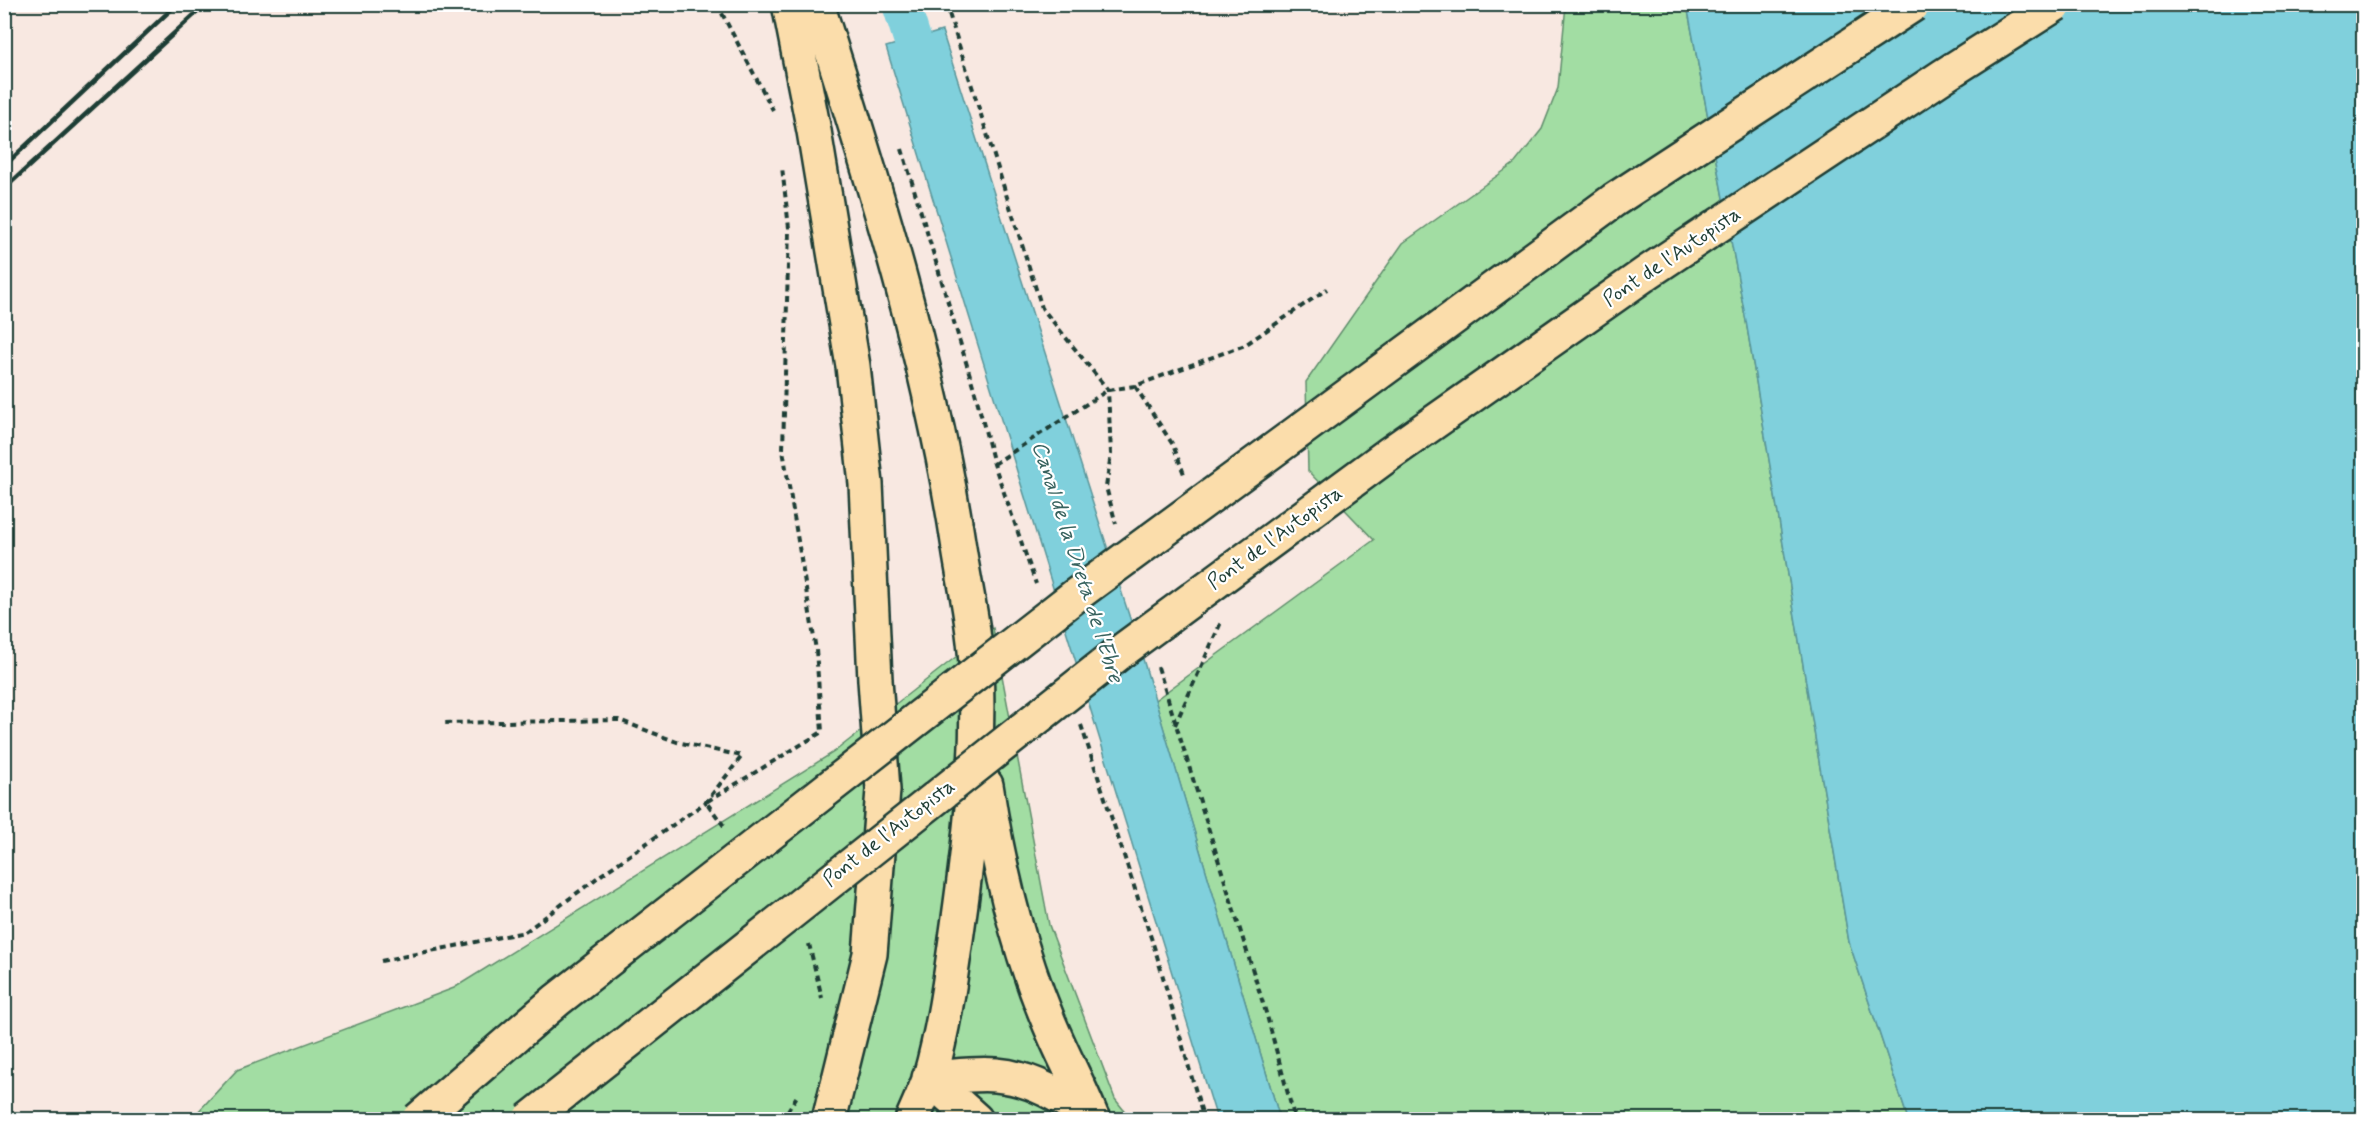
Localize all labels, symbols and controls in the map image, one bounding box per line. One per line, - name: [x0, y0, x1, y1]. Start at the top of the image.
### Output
- street label: Pont de l'Autopista: [1598, 200, 1746, 314]
- water label: Canal de la Dreta de l'Ebre: [1025, 438, 1130, 687]
- street label: Pont de l'Autopista: [1202, 479, 1348, 597]
- street label: Pont de l'Autopista: [817, 772, 961, 894]

